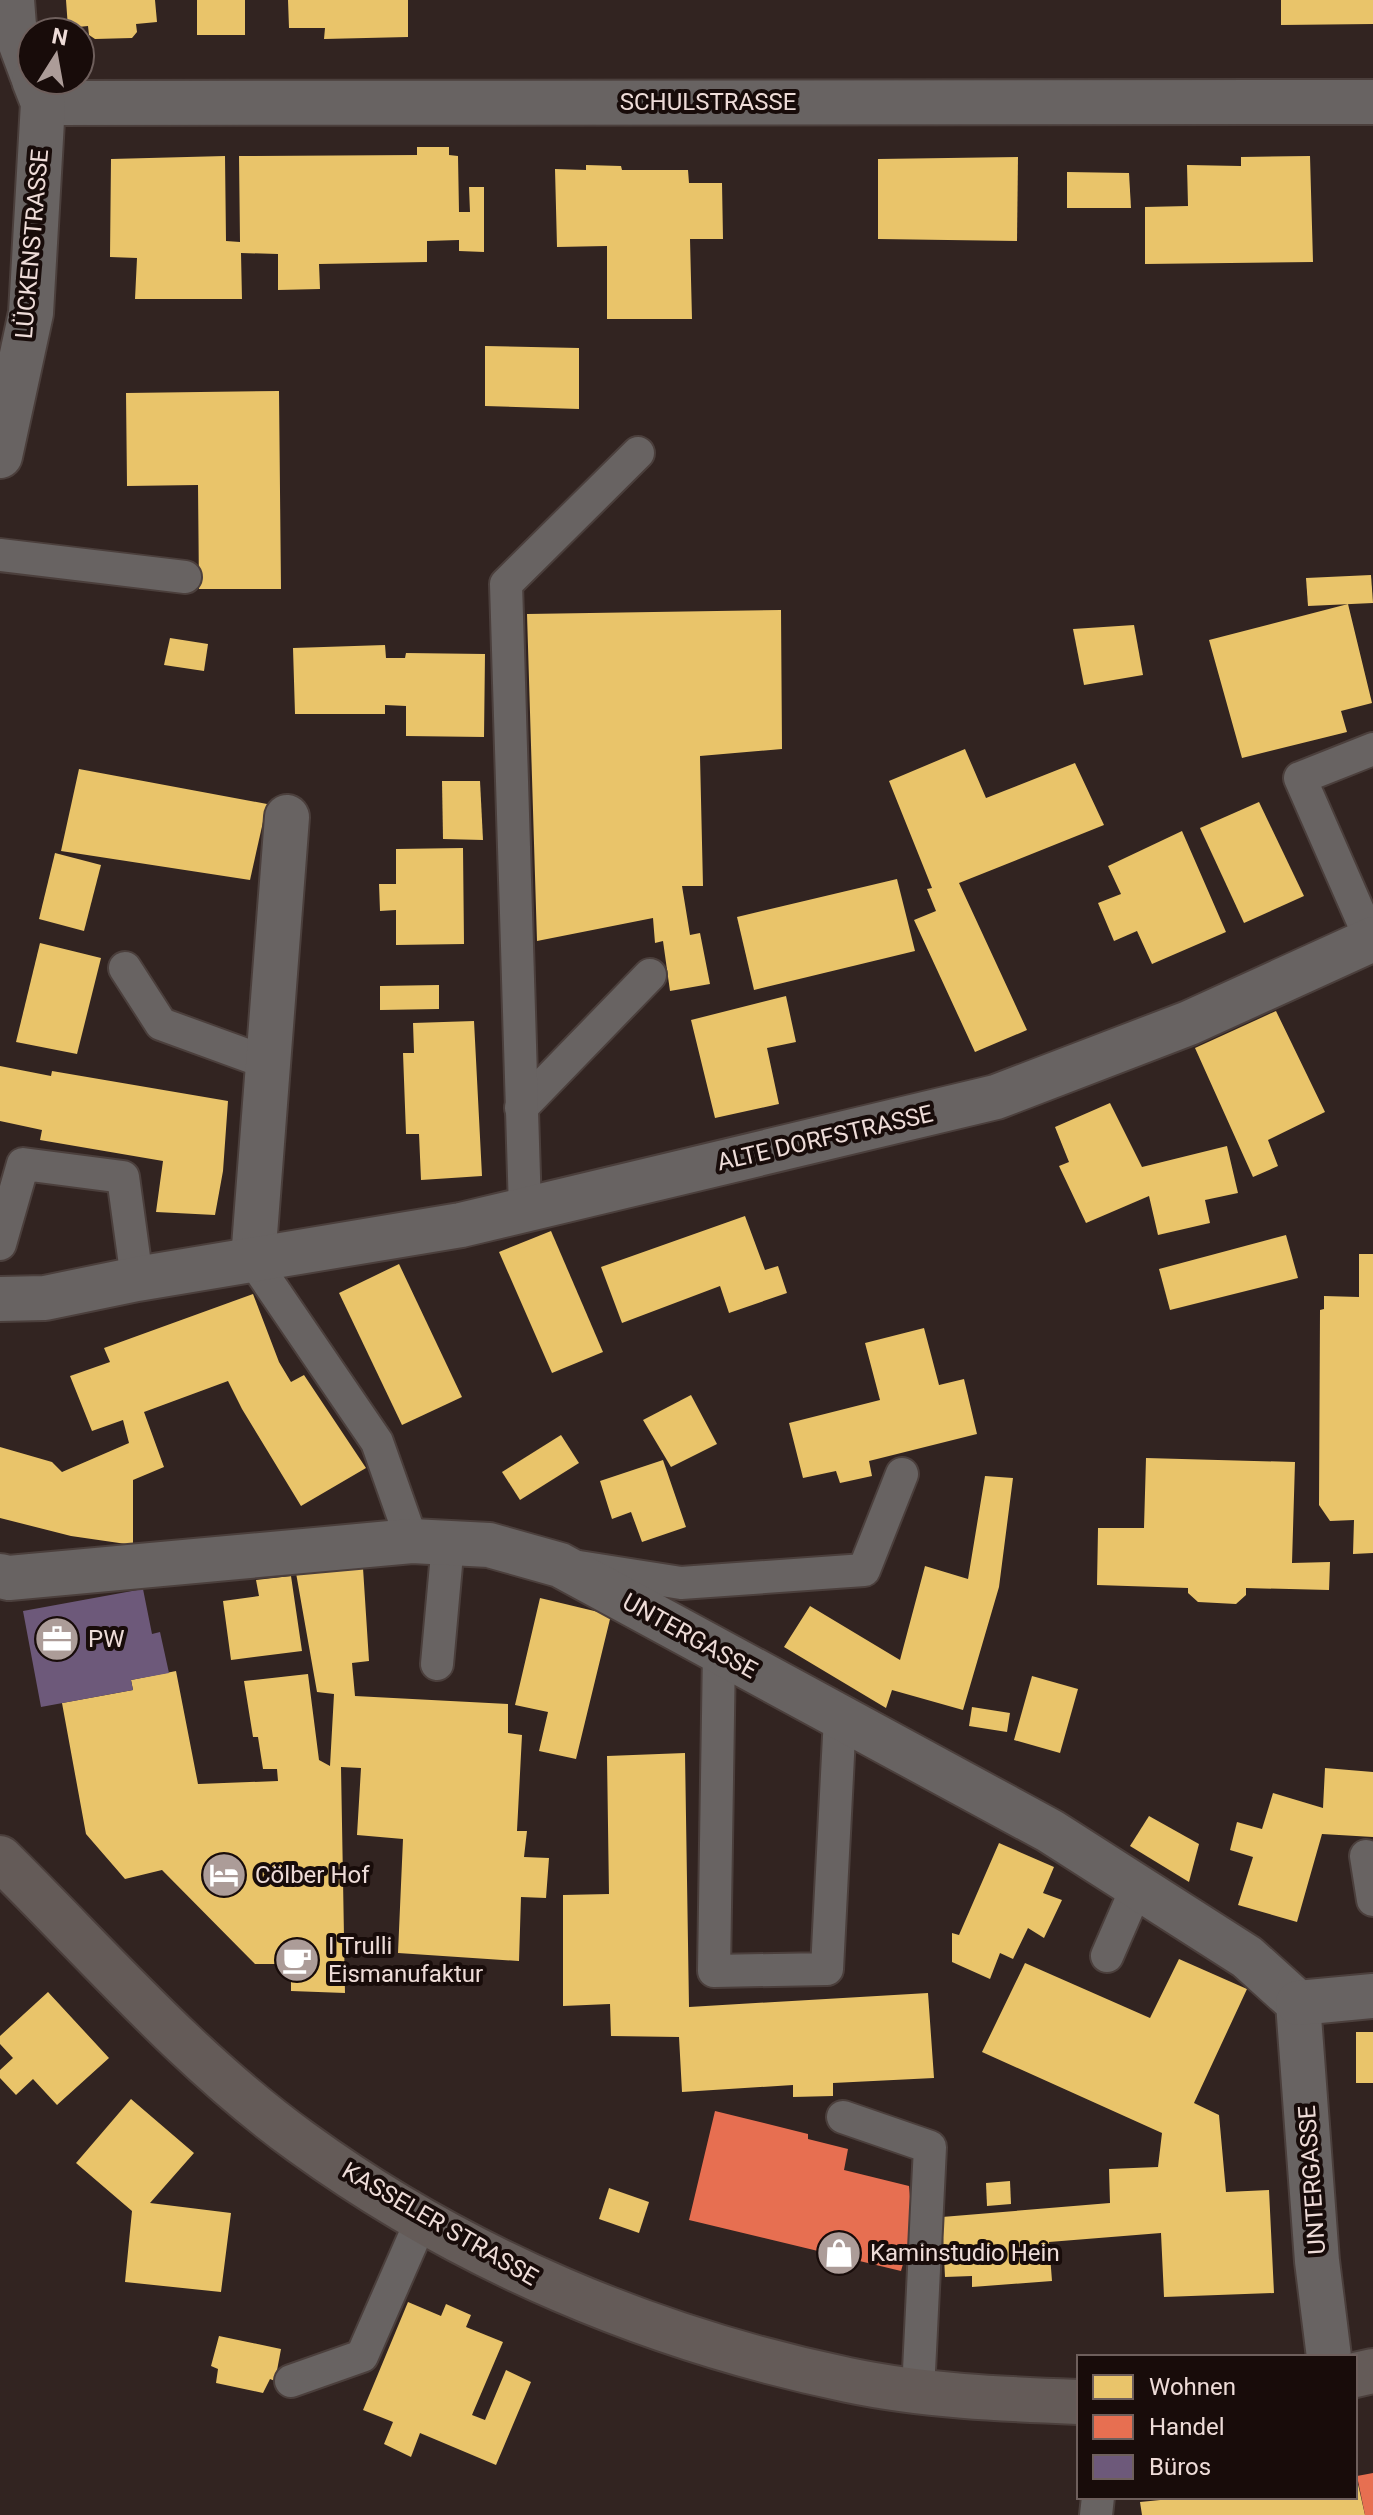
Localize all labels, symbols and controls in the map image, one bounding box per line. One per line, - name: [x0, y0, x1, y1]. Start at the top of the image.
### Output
- north arrow: [16, 16, 96, 96]
- text: N: [50, 23, 70, 51]
- street label: SCHULSTRASSE: [620, 88, 796, 116]
- street label: LÜCKENSTRASSE: [10, 148, 54, 340]
- street label: ALTE DORFSTRASSE: [714, 1100, 936, 1176]
- street label: UNTERGASSE: [618, 1588, 762, 1684]
- office icon: PW: [33, 1615, 81, 1663]
- place label: PW: [88, 1625, 124, 1653]
- hotel icon: Cölber Hof: [200, 1851, 248, 1899]
- place label: Cölber Hof: [255, 1861, 370, 1889]
- place label: I Trulli Eismanufaktur: [328, 1932, 483, 1988]
- cafe icon: I Trulli Eismanufaktur: [273, 1936, 321, 1984]
- street label: UNTERGASSE: [1293, 2105, 1331, 2255]
- street label: KASSELER STRASSE: [337, 2157, 543, 2291]
- shop icon: Kaminstudio Hein: [815, 2229, 863, 2277]
- place label: Kaminstudio Hein: [870, 2239, 1060, 2267]
- legend: [1077, 2355, 1357, 2499]
- text: Wohnen: [1149, 2373, 1236, 2401]
- text: Handel: [1149, 2413, 1225, 2441]
- text: Büros: [1149, 2453, 1211, 2481]

